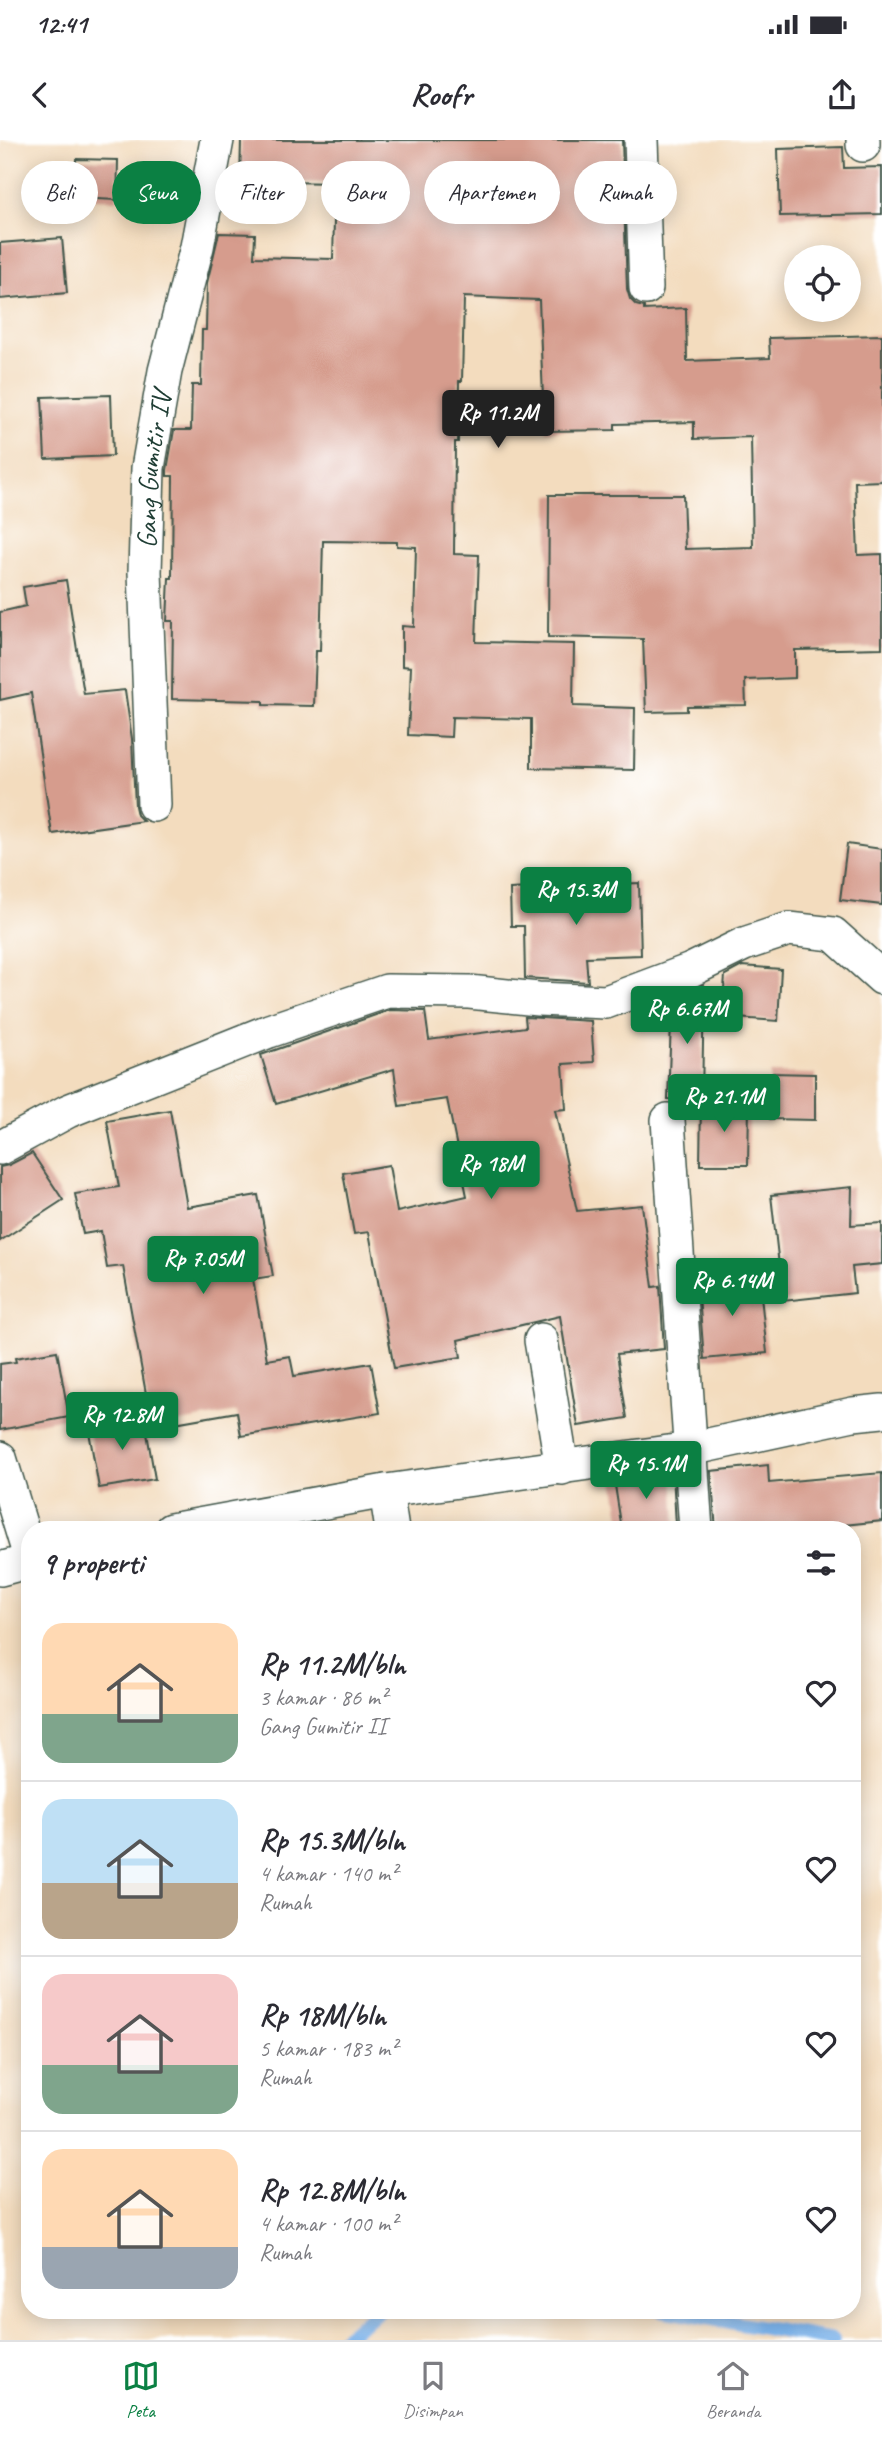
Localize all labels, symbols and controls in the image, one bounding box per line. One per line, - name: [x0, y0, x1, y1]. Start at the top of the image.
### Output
- text: 12:41: [35, 8, 87, 41]
- text: Roofr: [410, 74, 472, 115]
- icon: back: [21, 76, 59, 114]
- icon: share: [823, 76, 861, 114]
- chip: Beli: [21, 161, 98, 224]
- chip: Sewa: [112, 161, 201, 224]
- chip: Filter: [215, 161, 307, 224]
- chip: Baru: [321, 161, 410, 224]
- chip: Apartemen: [424, 161, 560, 224]
- chip: Rumah: [574, 161, 677, 224]
- map controls: [784, 245, 861, 322]
- button: locate: [784, 245, 861, 322]
- street label: Gang Gumitir IV: [129, 383, 180, 549]
- pin: Rp 11.2M: [426, 390, 570, 450]
- text: Rp 11.2M: [458, 398, 538, 427]
- pin: Rp 15.3M: [504, 868, 648, 927]
- text: Rp 15.3M: [536, 875, 616, 904]
- pin: Rp 6.67M: [615, 986, 759, 1046]
- text: Rp 6.67M: [647, 994, 727, 1023]
- pin: Rp 21.1M: [652, 1074, 796, 1134]
- text: Rp 21.1M: [684, 1082, 764, 1111]
- pin: Rp 18M: [434, 1142, 548, 1201]
- text: Rp 18M: [459, 1149, 523, 1178]
- pin: Rp 7.05M: [131, 1236, 275, 1296]
- text: Rp 7.05M: [163, 1244, 243, 1273]
- pin: Rp 6.14M: [660, 1258, 804, 1318]
- text: Rp 6.14M: [692, 1266, 772, 1295]
- pin: Rp 12.8M: [50, 1392, 194, 1452]
- text: Rp 12.8M: [82, 1400, 162, 1429]
- pin: Rp 15.1M: [574, 1442, 718, 1501]
- text: Rp 15.1M: [606, 1449, 686, 1478]
- text: 9 properti: [42, 1544, 143, 1582]
- icon: filters: [802, 1544, 840, 1582]
- text: Rp 11.2M/bln: [259, 1645, 405, 1683]
- icon: home: [98, 1651, 182, 1735]
- icon: heart: [802, 1674, 840, 1712]
- text: 3 kamar · 86 m²: [259, 1683, 387, 1712]
- text: Gang Gumitir II: [259, 1712, 386, 1741]
- text: Rp 15.3M/bln: [259, 1821, 405, 1859]
- icon: home: [98, 1827, 182, 1911]
- icon: heart: [802, 1850, 840, 1888]
- text: 4 kamar · 140 m²: [259, 1859, 397, 1888]
- text: Rumah: [259, 1888, 312, 1917]
- text: Rp 18M/bln: [259, 1996, 386, 2034]
- icon: home: [98, 2002, 182, 2086]
- icon: heart: [802, 2025, 840, 2063]
- text: 5 kamar · 183 m²: [259, 2034, 397, 2063]
- text: Rumah: [259, 2063, 312, 2092]
- text: Rp 12.8M/bln: [259, 2171, 405, 2209]
- icon: home: [98, 2177, 182, 2261]
- icon: heart: [802, 2200, 840, 2238]
- text: 4 kamar · 100 m²: [259, 2209, 397, 2238]
- text: Rumah: [259, 2238, 312, 2267]
- tab: Peta: [122, 2357, 160, 2423]
- tab: Disimpan: [403, 2357, 463, 2423]
- tab: Beranda: [706, 2357, 760, 2423]

